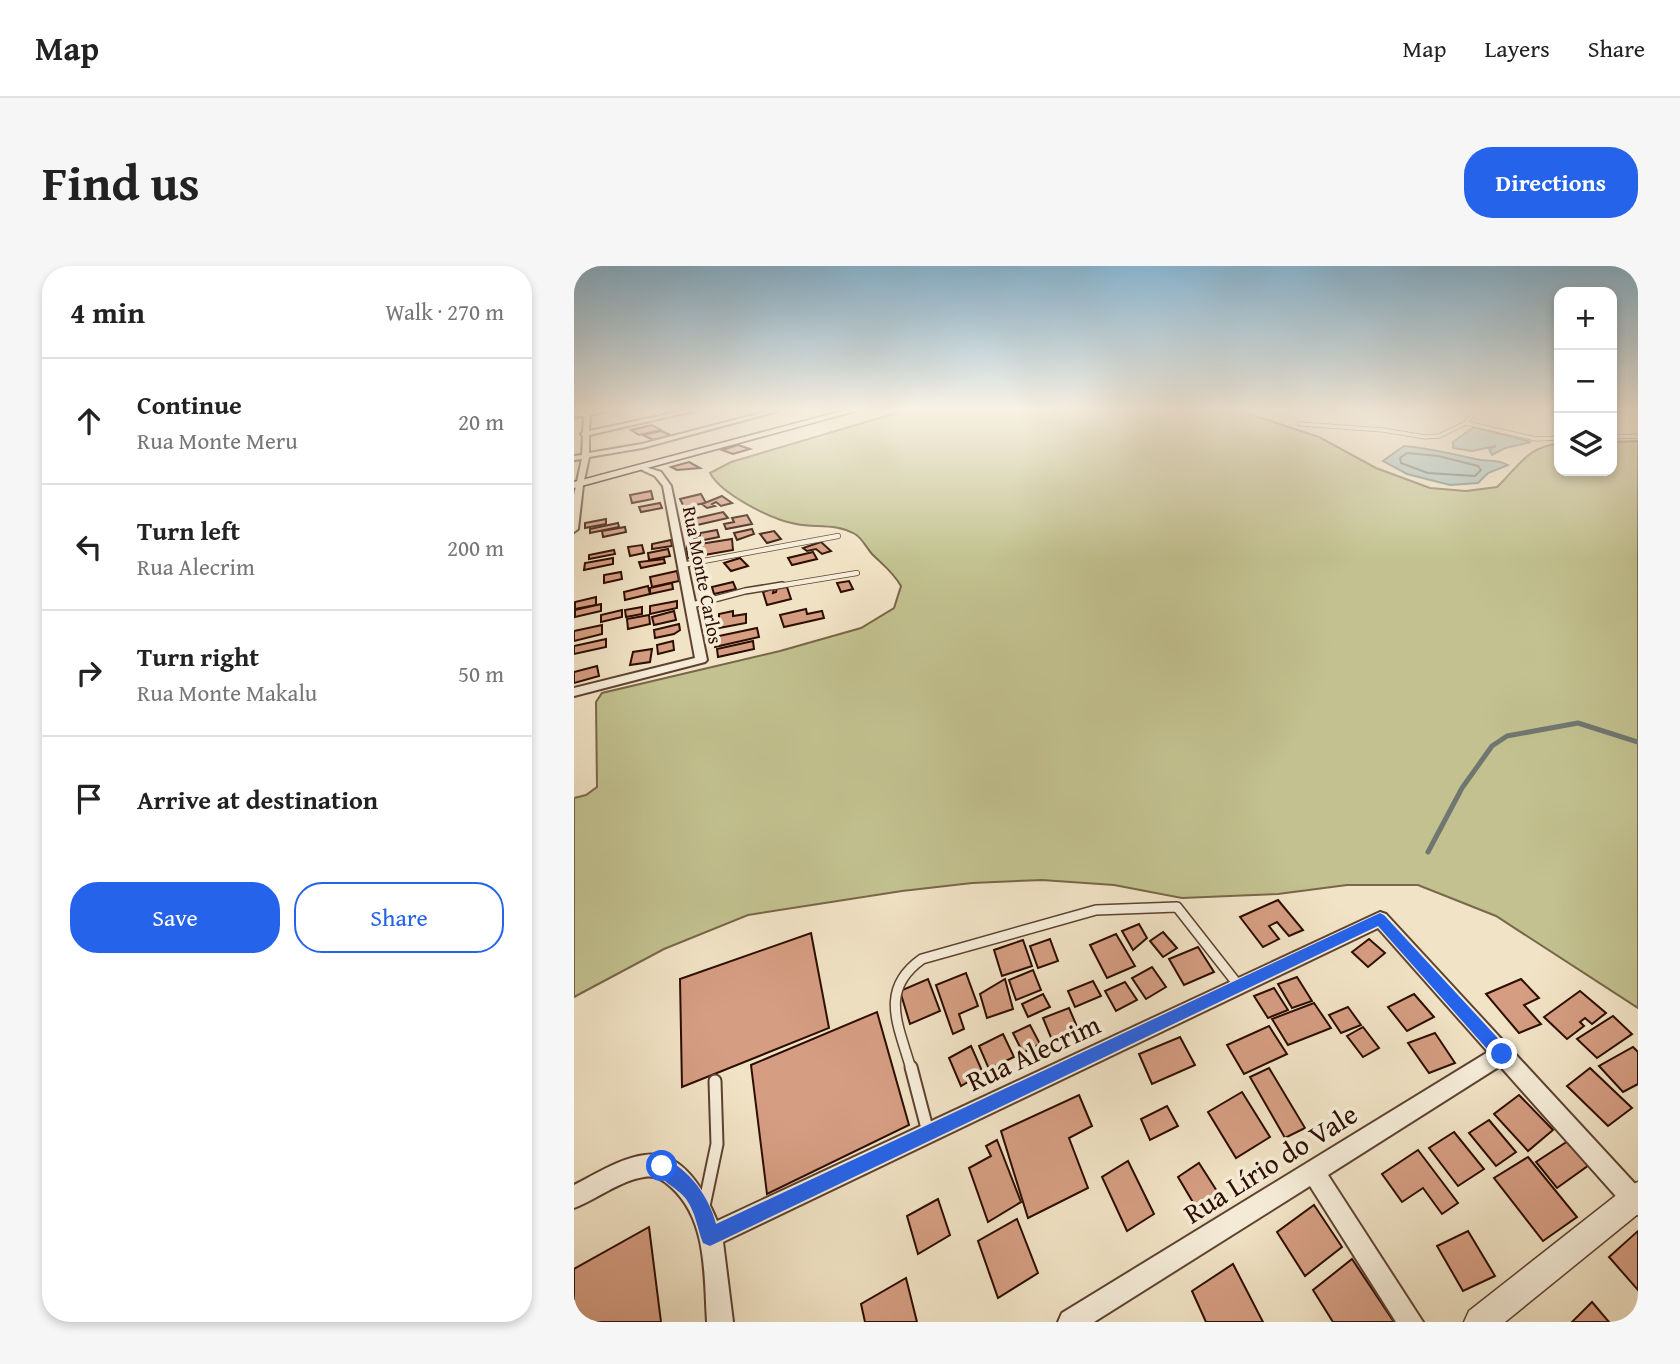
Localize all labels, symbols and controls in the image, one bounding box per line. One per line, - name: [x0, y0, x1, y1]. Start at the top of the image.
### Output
- text: Map: [35, 24, 99, 72]
- text: Map: [1403, 31, 1446, 66]
- text: Layers: [1484, 31, 1550, 66]
- text: Share: [1588, 31, 1645, 66]
- text: Find us: [42, 146, 200, 218]
- button: Directions: [1464, 147, 1638, 218]
- map controls: [1554, 287, 1617, 476]
- button: +: [1554, 287, 1617, 350]
- text: 4 min: [70, 290, 145, 334]
- text: Walk · 270 m: [385, 295, 504, 328]
- button: −: [1554, 350, 1617, 413]
- text: Continue: [137, 385, 242, 424]
- icon: ahead: [70, 402, 108, 440]
- text: 20 m: [458, 405, 504, 438]
- button: layers: [1554, 413, 1617, 476]
- text: Rua Monte Meru: [137, 424, 298, 457]
- street label: Rua Monte Carlos: [676, 504, 730, 646]
- text: Turn left: [137, 511, 240, 550]
- icon: left: [70, 528, 108, 566]
- text: 200 m: [447, 531, 504, 564]
- text: Rua Alecrim: [137, 550, 255, 583]
- text: Turn right: [137, 637, 259, 676]
- icon: right: [70, 654, 108, 692]
- text: 50 m: [458, 657, 504, 690]
- text: Rua Monte Makalu: [137, 676, 317, 709]
- icon: arrive: [70, 780, 108, 818]
- text: Arrive at destination: [137, 780, 378, 819]
- button: Save: [70, 882, 280, 953]
- button: Share: [294, 882, 504, 953]
- street label: Rua Alecrim: [959, 1003, 1107, 1101]
- route end: [1486, 1038, 1517, 1069]
- street label: Rua Lírio do Vale: [1175, 1093, 1365, 1233]
- route start: [646, 1150, 677, 1181]

